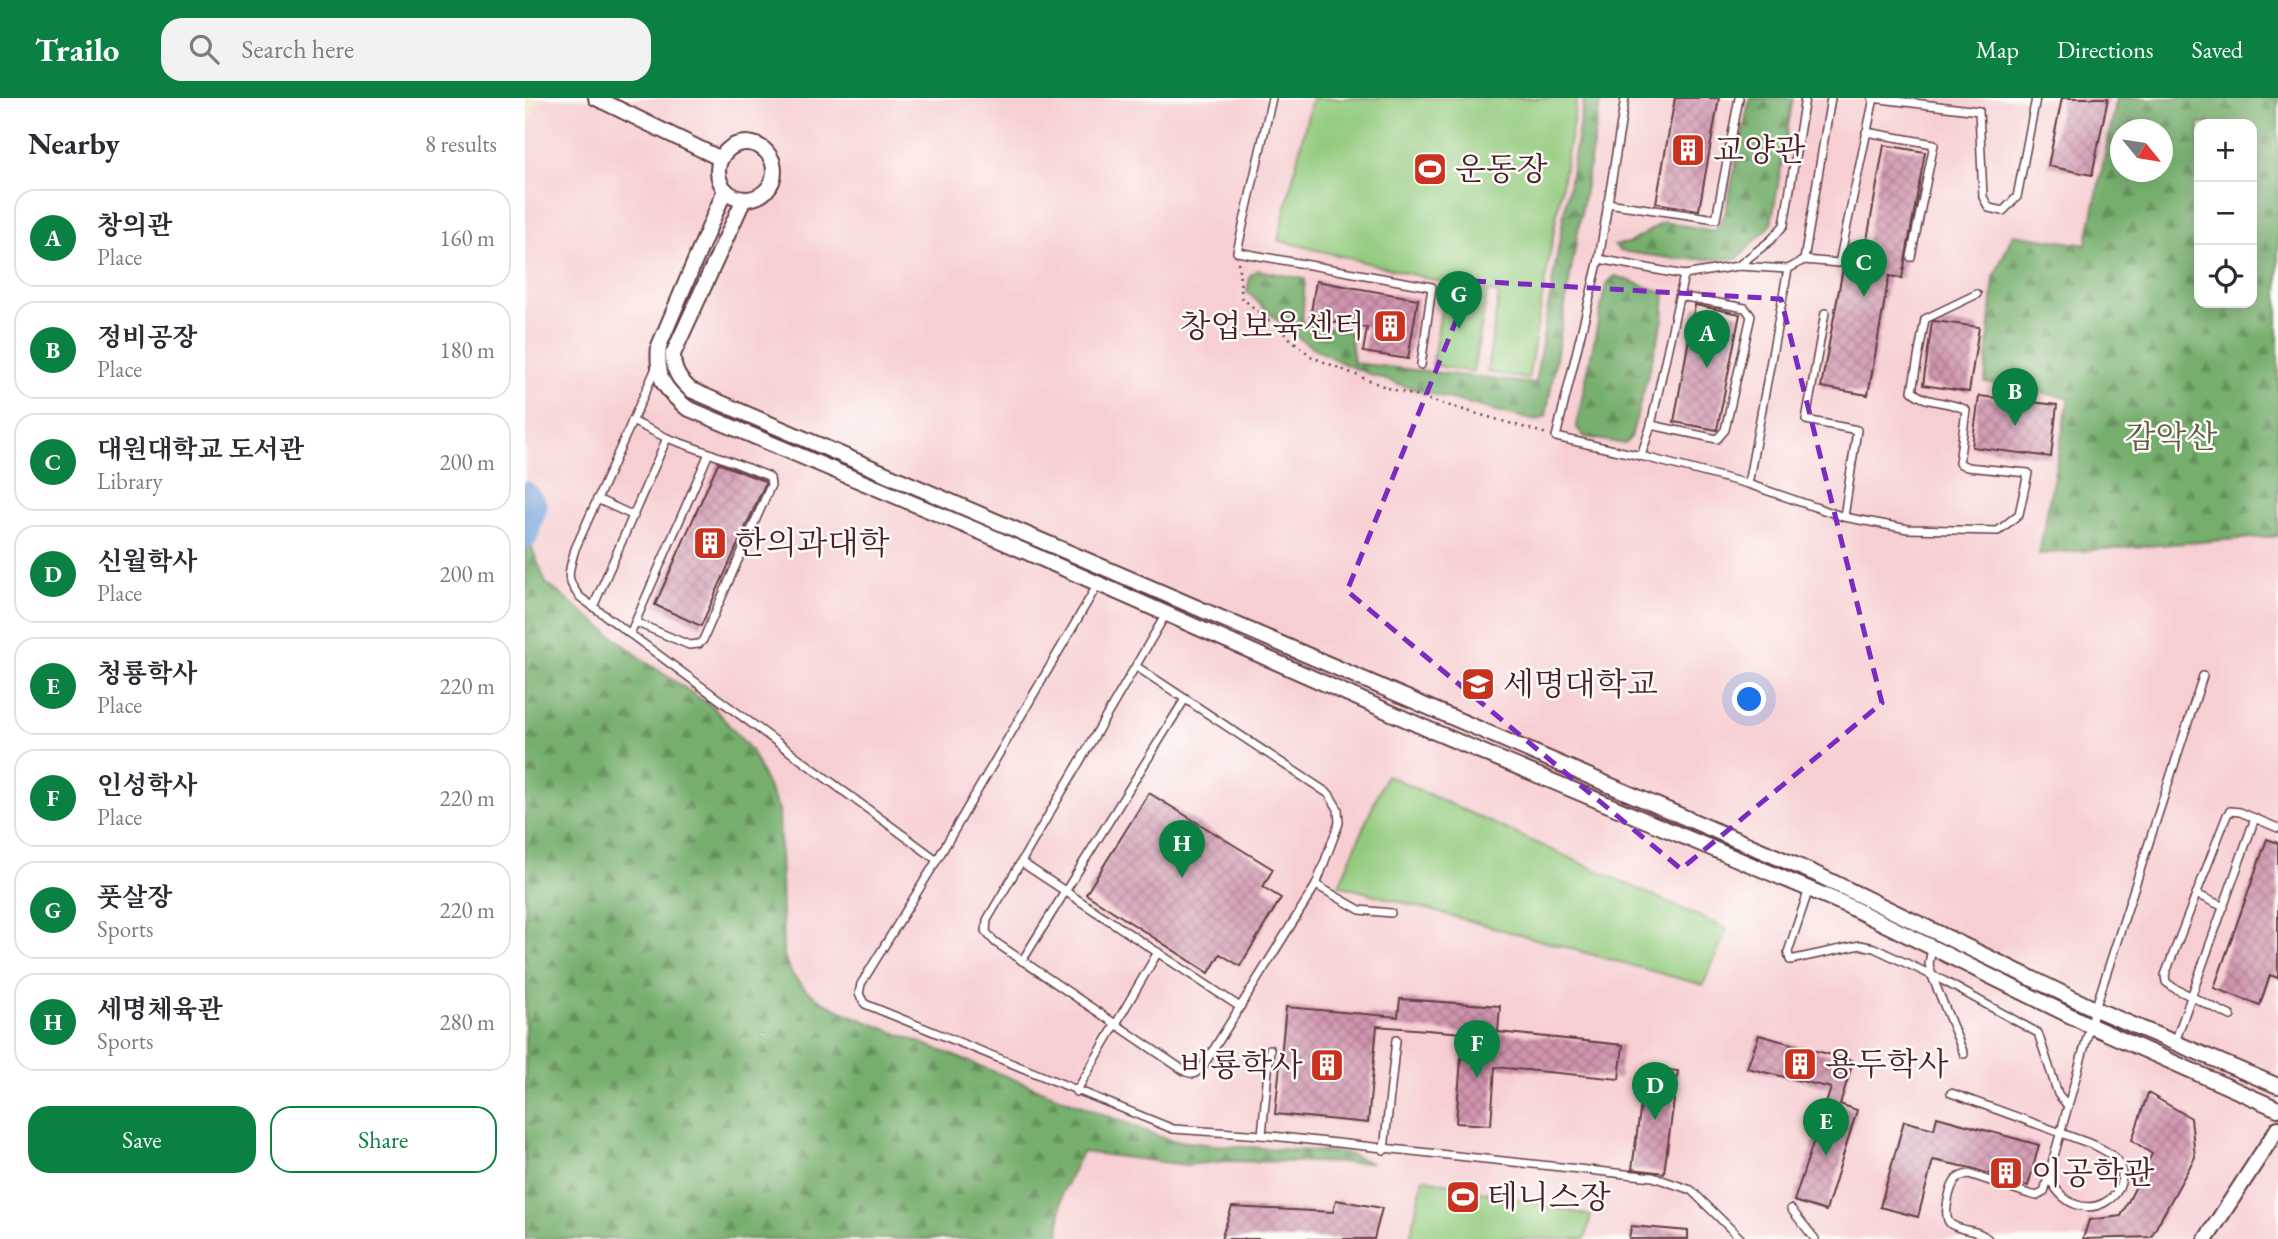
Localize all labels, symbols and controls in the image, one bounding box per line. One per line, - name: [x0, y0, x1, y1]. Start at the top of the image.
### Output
- search box: [161, 18, 651, 81]
- text: Trailo: [35, 28, 119, 71]
- icon: search: [185, 30, 223, 68]
- text: Search here: [241, 32, 354, 66]
- text: Map: [1976, 34, 2019, 65]
- text: Directions: [2057, 34, 2154, 65]
- text: Saved: [2192, 34, 2243, 65]
- north arrow: [2110, 119, 2173, 182]
- map controls: [2194, 119, 2257, 308]
- button: +: [2194, 119, 2257, 182]
- text: Nearby: [28, 124, 120, 163]
- text: 8 results: [425, 129, 497, 159]
- place label: 교양관: [1713, 129, 1806, 171]
- building icon: 교양관: [1669, 131, 1707, 169]
- place label: 운동장: [1455, 148, 1548, 190]
- sports icon: 운동장: [1411, 150, 1449, 188]
- button: −: [2194, 182, 2257, 245]
- text: 창의관: [97, 208, 172, 242]
- text: A: [45, 223, 61, 253]
- text: 160 m: [439, 223, 495, 253]
- pin: C: [1841, 239, 1887, 297]
- text: Place: [97, 242, 142, 272]
- button: locate: [2194, 245, 2257, 308]
- pin: G: [1436, 271, 1482, 329]
- place label: 창업보육센터: [1180, 305, 1365, 347]
- building icon: 창업보육센터: [1371, 307, 1409, 345]
- pin: A: [1684, 310, 1730, 368]
- text: 정비공장: [97, 320, 197, 354]
- text: B: [46, 335, 60, 365]
- text: 180 m: [439, 335, 495, 365]
- text: Place: [97, 354, 142, 384]
- pin: B: [1992, 368, 2038, 426]
- park label: 감악산: [2125, 416, 2217, 458]
- text: 대원대학교 도서관: [97, 432, 304, 466]
- text: C: [45, 447, 61, 477]
- text: 200 m: [439, 447, 495, 477]
- text: Library: [97, 466, 163, 496]
- place label: 한의과대학: [735, 522, 890, 564]
- building icon: 한의과대학: [691, 524, 729, 562]
- text: 신월학사: [97, 544, 197, 578]
- text: D: [44, 559, 62, 589]
- text: 200 m: [439, 559, 495, 589]
- text: Place: [97, 578, 142, 608]
- text: 청룡학사: [97, 656, 197, 690]
- place label: 세명대학교: [1503, 663, 1658, 705]
- school or university icon: 세명대학교: [1459, 665, 1497, 703]
- text: E: [46, 671, 60, 701]
- text: 220 m: [439, 671, 495, 701]
- your location: [1732, 682, 1766, 716]
- text: Place: [97, 690, 142, 720]
- text: 인성학사: [97, 768, 197, 802]
- text: F: [47, 783, 59, 813]
- text: 220 m: [439, 783, 495, 813]
- text: Place: [97, 802, 142, 832]
- pin: H: [1159, 820, 1205, 878]
- text: 풋살장: [97, 880, 172, 914]
- text: G: [45, 895, 61, 925]
- text: 220 m: [439, 895, 495, 925]
- text: Sports: [97, 914, 153, 944]
- text: 세명체육관: [97, 992, 223, 1026]
- text: H: [44, 1007, 62, 1037]
- text: 280 m: [439, 1007, 495, 1037]
- pin: F: [1454, 1020, 1500, 1078]
- text: Sports: [97, 1026, 153, 1056]
- place label: 용두학사: [1825, 1043, 1949, 1085]
- place label: 비룡학사: [1179, 1044, 1303, 1086]
- building icon: 용두학사: [1781, 1045, 1819, 1083]
- building icon: 비룡학사: [1308, 1046, 1346, 1084]
- pin: D: [1632, 1062, 1678, 1120]
- pin: E: [1803, 1098, 1849, 1156]
- button: Save: [28, 1106, 256, 1173]
- button: Share: [270, 1106, 497, 1173]
- place label: 이공학관: [2031, 1152, 2155, 1194]
- building icon: 이공학관: [1987, 1154, 2025, 1192]
- place label: 테니스장: [1487, 1176, 1611, 1218]
- sports icon: 테니스장: [1444, 1178, 1482, 1216]

